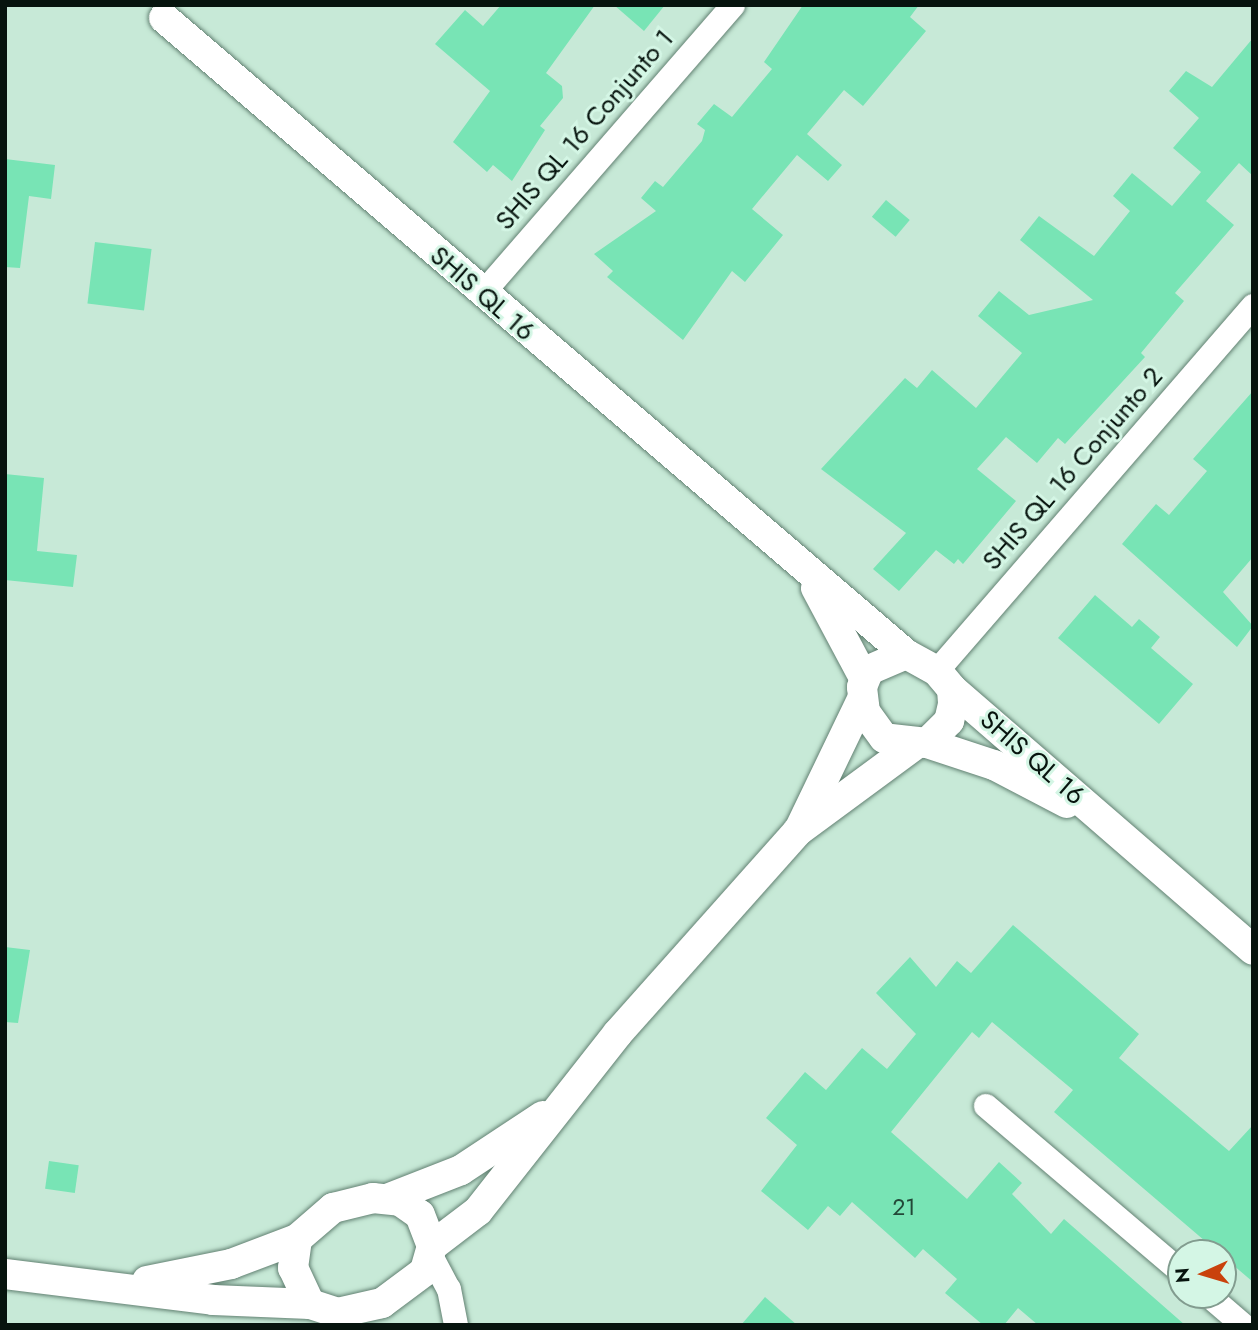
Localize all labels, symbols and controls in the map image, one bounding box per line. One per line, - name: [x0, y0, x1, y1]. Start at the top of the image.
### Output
- street label: SHIS QL 16 Conjunto 1: [490, 23, 680, 237]
- street label: SHIS QL 16: [423, 240, 541, 348]
- street label: SHIS QL 16 Conjunto 2: [977, 361, 1169, 577]
- street label: SHIS QL 16: [973, 704, 1091, 812]
- house number: 21: [892, 1193, 916, 1221]
- north arrow: [1167, 1239, 1237, 1309]
- text: N: [1169, 1267, 1197, 1284]

